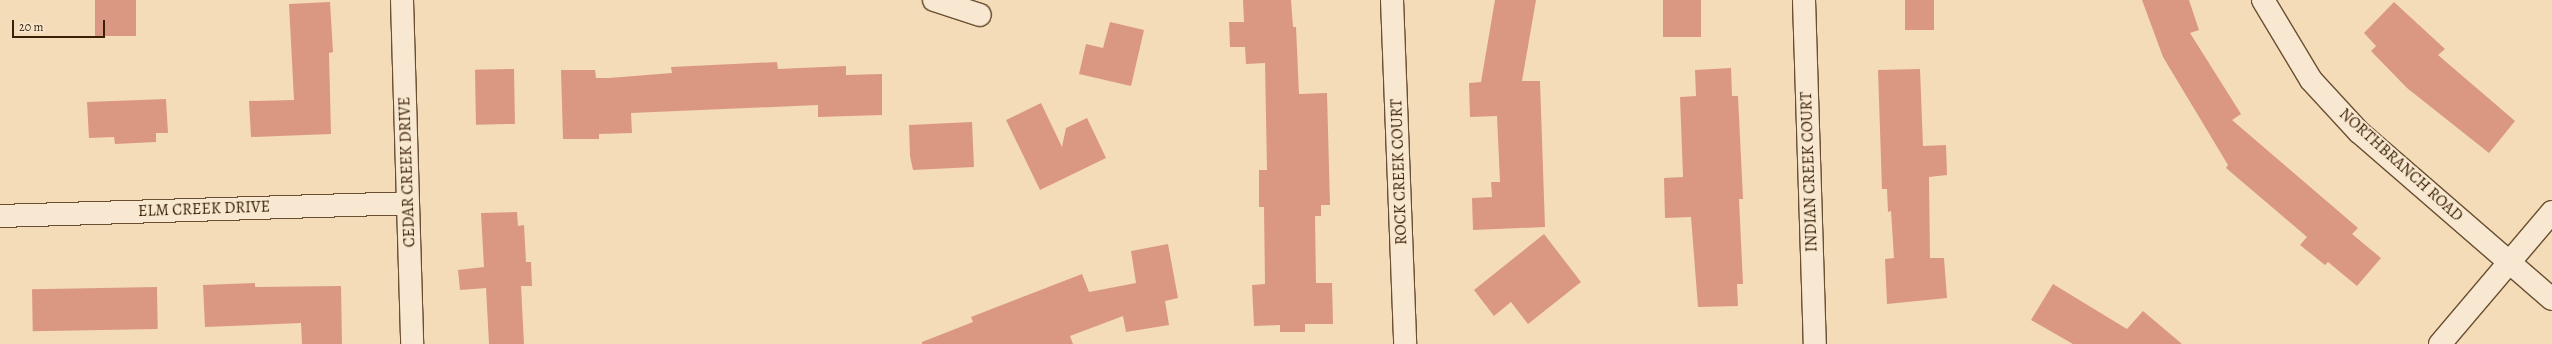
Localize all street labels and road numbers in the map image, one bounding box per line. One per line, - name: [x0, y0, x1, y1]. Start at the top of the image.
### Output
- street label: INDIAN CREEK COURT: [1797, 92, 1821, 252]
- street label: CEDAR CREEK DRIVE: [395, 96, 419, 248]
- street label: ROCK CREEK COURT: [1387, 99, 1411, 245]
- street label: NORTHBRANCH ROAD: [2335, 104, 2467, 226]
- street label: ELM CREEK DRIVE: [138, 197, 270, 221]

